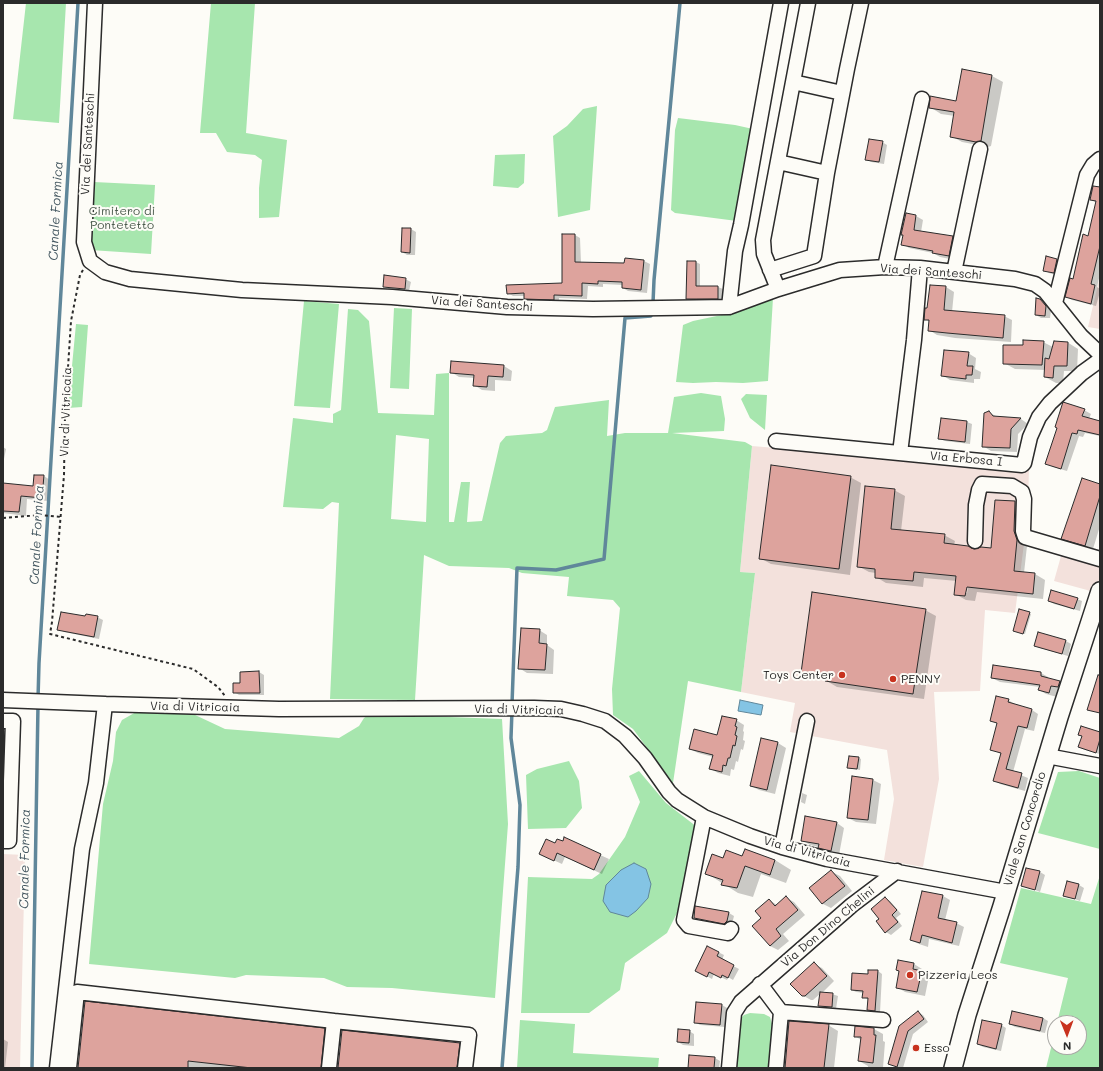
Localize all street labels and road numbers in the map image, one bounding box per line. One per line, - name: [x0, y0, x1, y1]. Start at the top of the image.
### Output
- street label: Via dei Santeschi: [78, 93, 98, 195]
- street label: Via dei Santeschi: [880, 261, 982, 283]
- street label: Via dei Santeschi: [431, 293, 533, 315]
- street label: Via di Vitricaia: [57, 367, 75, 457]
- street label: Via Erbosa I: [929, 449, 1003, 469]
- street label: Via di Vitricaia: [150, 699, 240, 715]
- street label: Via di Vitricaia: [474, 702, 564, 718]
- street label: Viale San Concordio: [1001, 770, 1049, 888]
- street label: Via di Vitricaia: [762, 833, 852, 871]
- street label: Via Don Dino Chelini: [778, 884, 878, 970]

